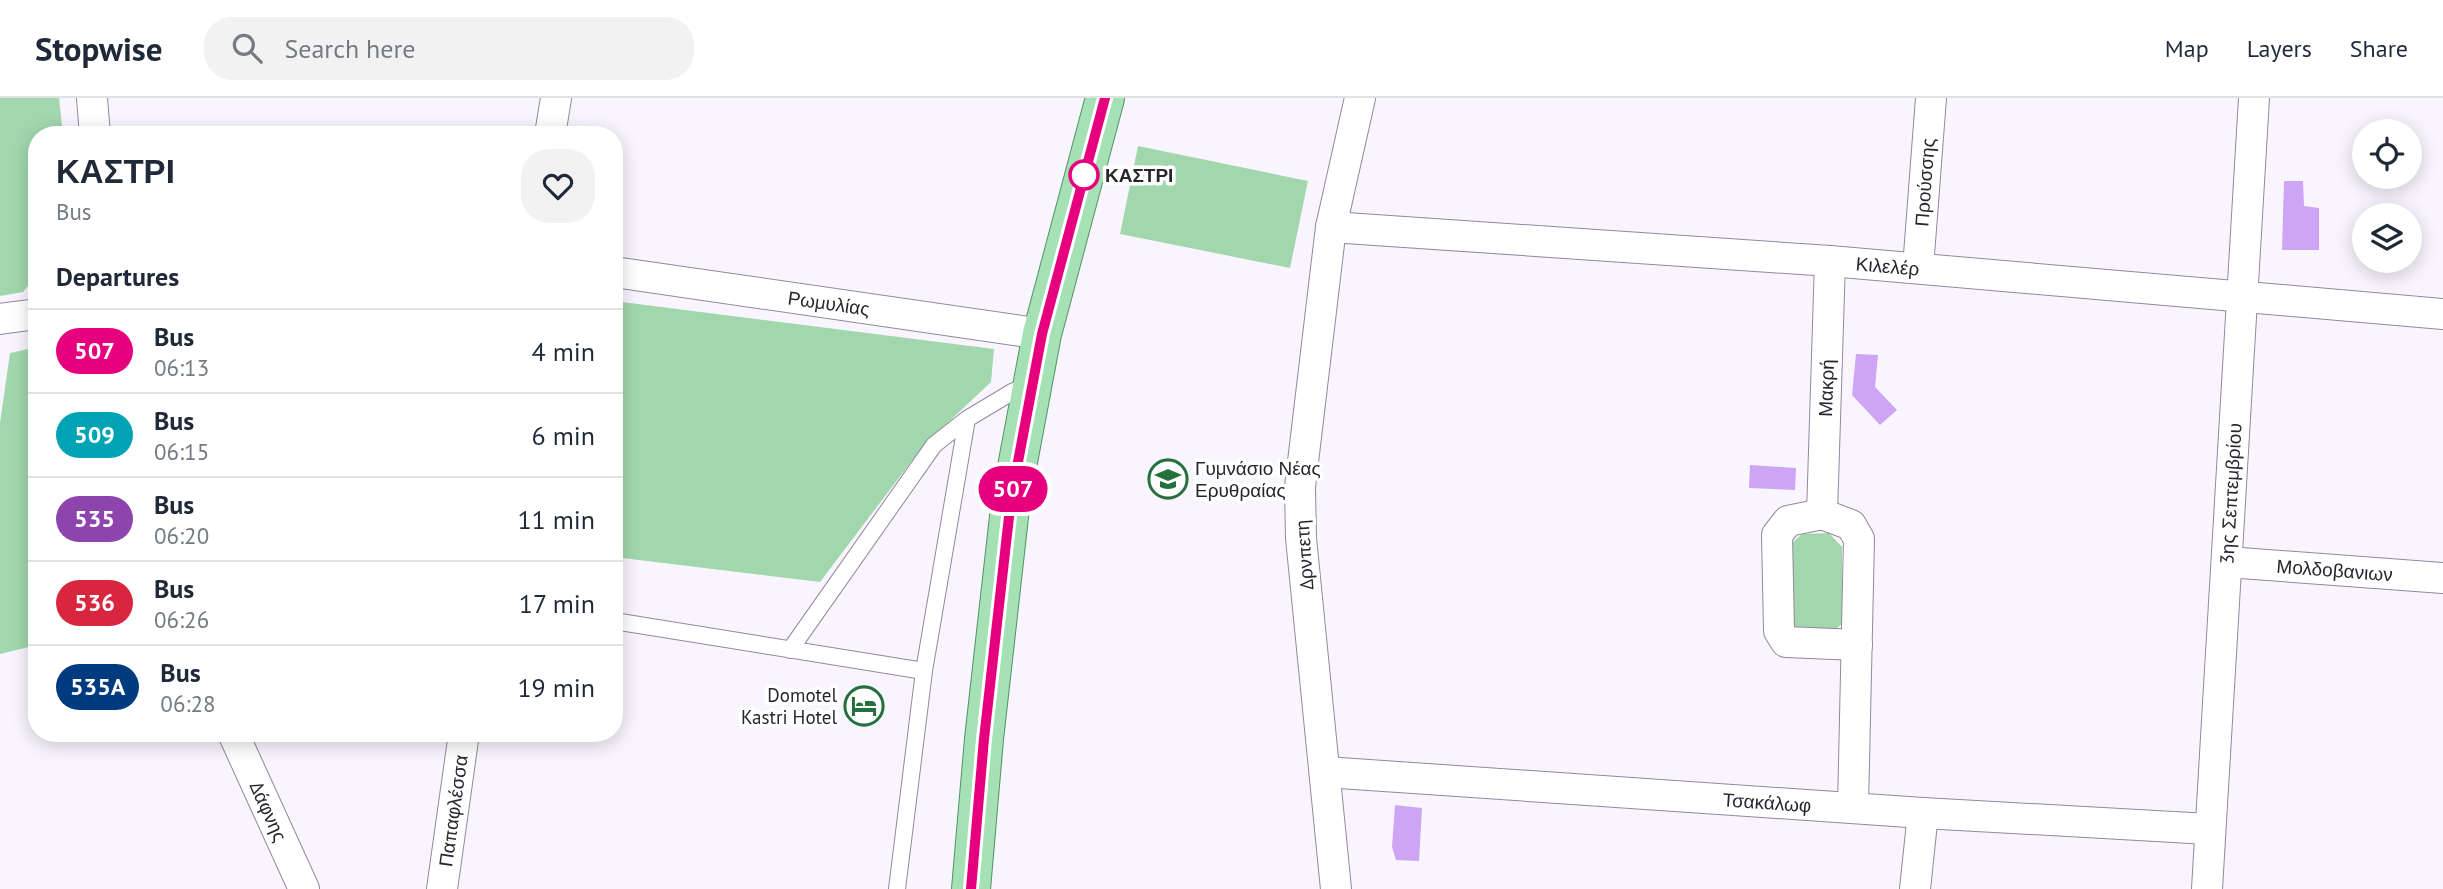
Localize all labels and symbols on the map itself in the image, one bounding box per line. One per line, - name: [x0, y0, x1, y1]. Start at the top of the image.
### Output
- street label: Προύσσης: [1909, 137, 1940, 227]
- marker: ΚΑΣΤΡΙ: [1069, 160, 1099, 190]
- place label: ΚΑΣΤΡΙ: [1105, 163, 1173, 187]
- street label: Κιλελέρ: [1855, 251, 1921, 281]
- street label: Ρωμυλίας: [786, 285, 871, 321]
- street label: Μακρή: [1813, 359, 1839, 417]
- street label: 3ης Σεπτεμβρίου: [2214, 422, 2247, 565]
- place label: Γυμνάσιο Νέας Ερυθραίας: [1195, 456, 1321, 502]
- school or university icon: Γυμνάσιο Νέας Ερυθραίας: [1147, 458, 1189, 500]
- line badge: 507: [973, 466, 1053, 512]
- street label: Δρνπετη: [1290, 519, 1318, 591]
- street label: Μολδοβανιων: [2276, 554, 2394, 586]
- place label: Domotel Kastri Hotel: [741, 683, 837, 729]
- hotel icon: Domotel Kastri Hotel: [843, 685, 885, 727]
- street label: Παπαφλέσσα: [433, 753, 473, 868]
- street label: Δάφνης: [245, 777, 293, 845]
- street label: Τσακάλωφ: [1722, 787, 1812, 817]

